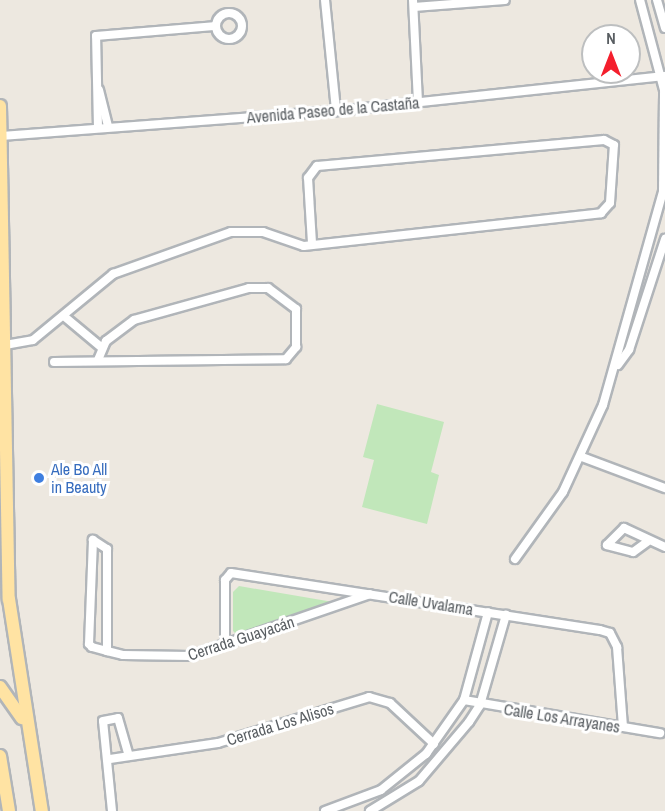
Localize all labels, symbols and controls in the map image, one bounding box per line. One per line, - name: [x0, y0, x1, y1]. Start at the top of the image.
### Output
- north arrow: [581, 24, 641, 84]
- text: N: [606, 27, 616, 49]
- street label: Avenida Paseo de la Castaña: [246, 93, 420, 127]
- place label: Ale Bo All in Beauty: [51, 459, 108, 497]
- marker: Ale Bo All in Beauty: [32, 471, 46, 485]
- street label: Calle Uvalama: [387, 587, 475, 619]
- street label: Cerrada Guayacán: [185, 612, 297, 664]
- street label: Cerrada Los Alisos: [224, 699, 336, 749]
- street label: Calle Los Arrayanes: [502, 699, 622, 737]

